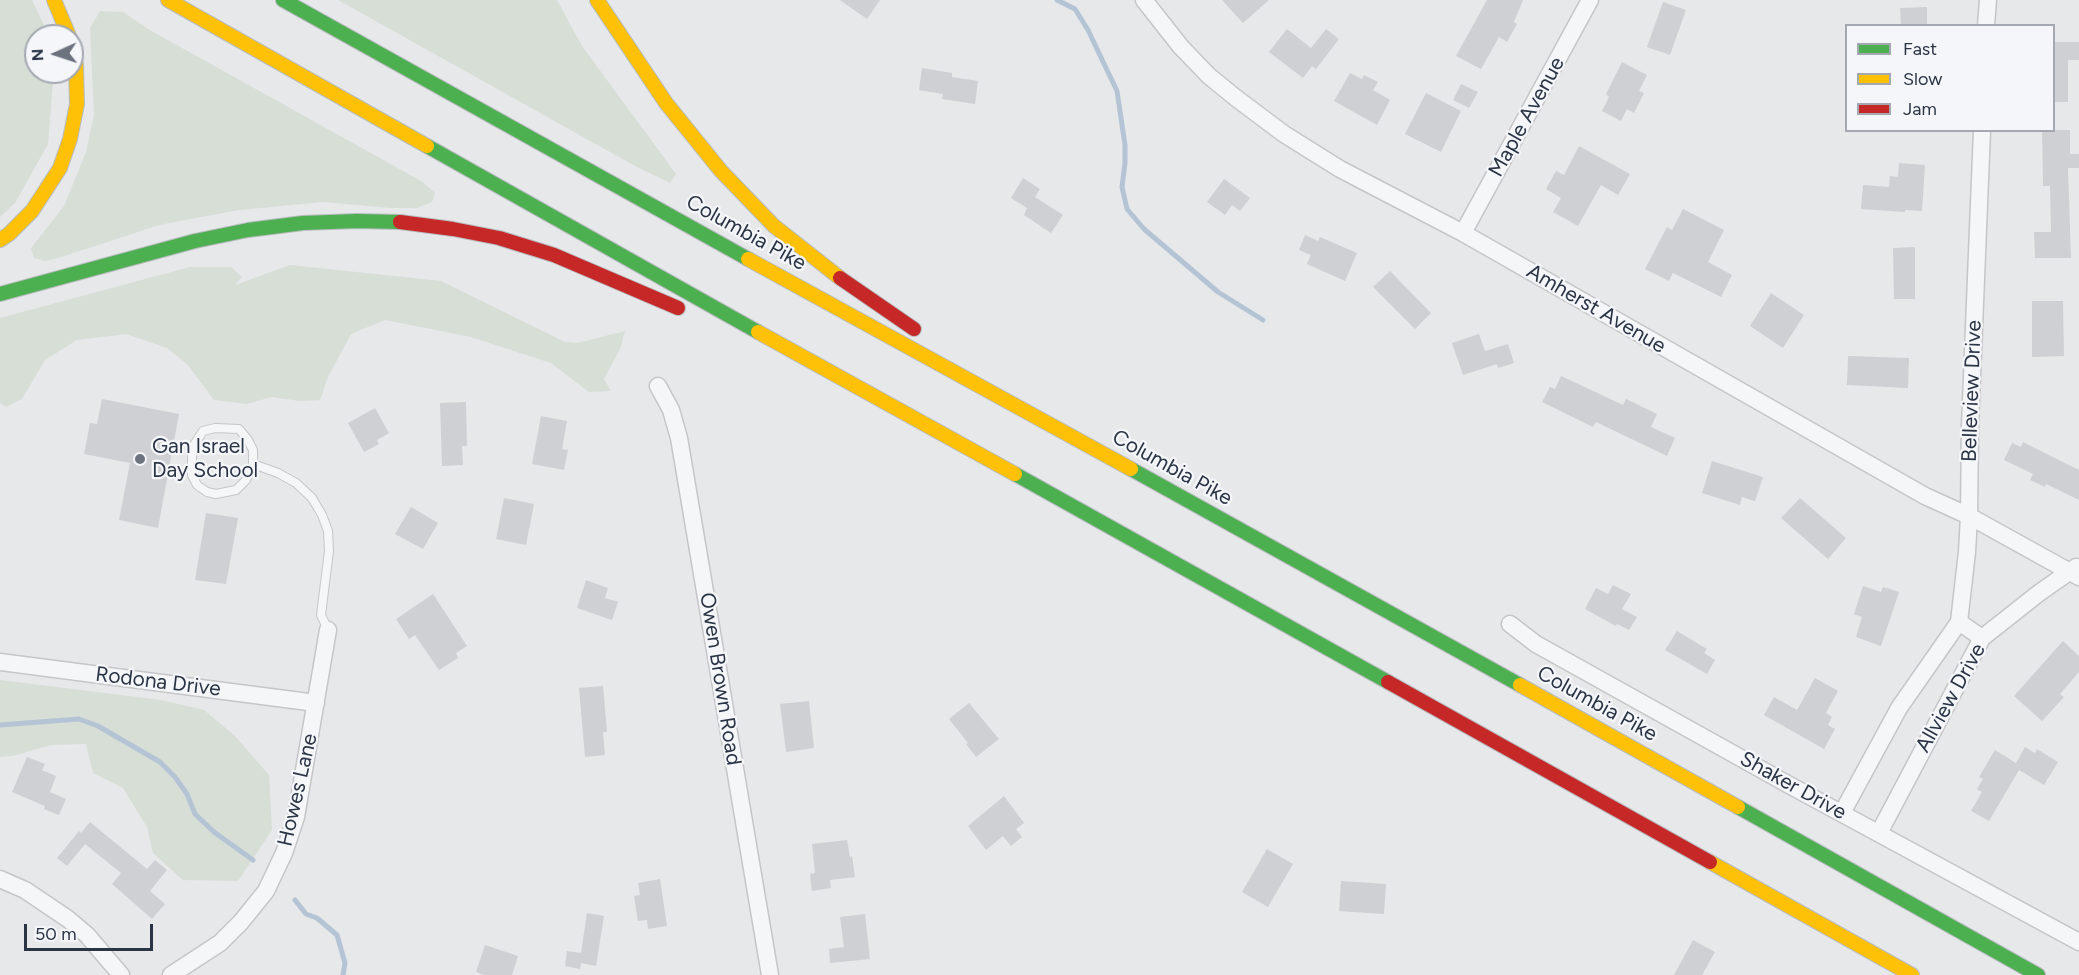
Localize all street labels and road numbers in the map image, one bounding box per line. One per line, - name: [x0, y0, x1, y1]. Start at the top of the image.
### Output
- street label: Maple Avenue: [1484, 53, 1570, 181]
- street label: Columbia Pike: [682, 190, 810, 276]
- street label: Amherst Avenue: [1522, 259, 1670, 359]
- street label: Belleview Drive: [1957, 320, 1987, 462]
- street label: Columbia Pike: [1108, 425, 1236, 511]
- street label: Owen Brown Road: [694, 591, 746, 767]
- street label: Allview Drive: [1911, 639, 1991, 757]
- street label: Columbia Pike: [1533, 661, 1661, 747]
- street label: Rodona Drive: [94, 662, 222, 702]
- street label: Howes Lane: [273, 731, 323, 849]
- street label: Shaker Drive: [1735, 746, 1851, 826]

